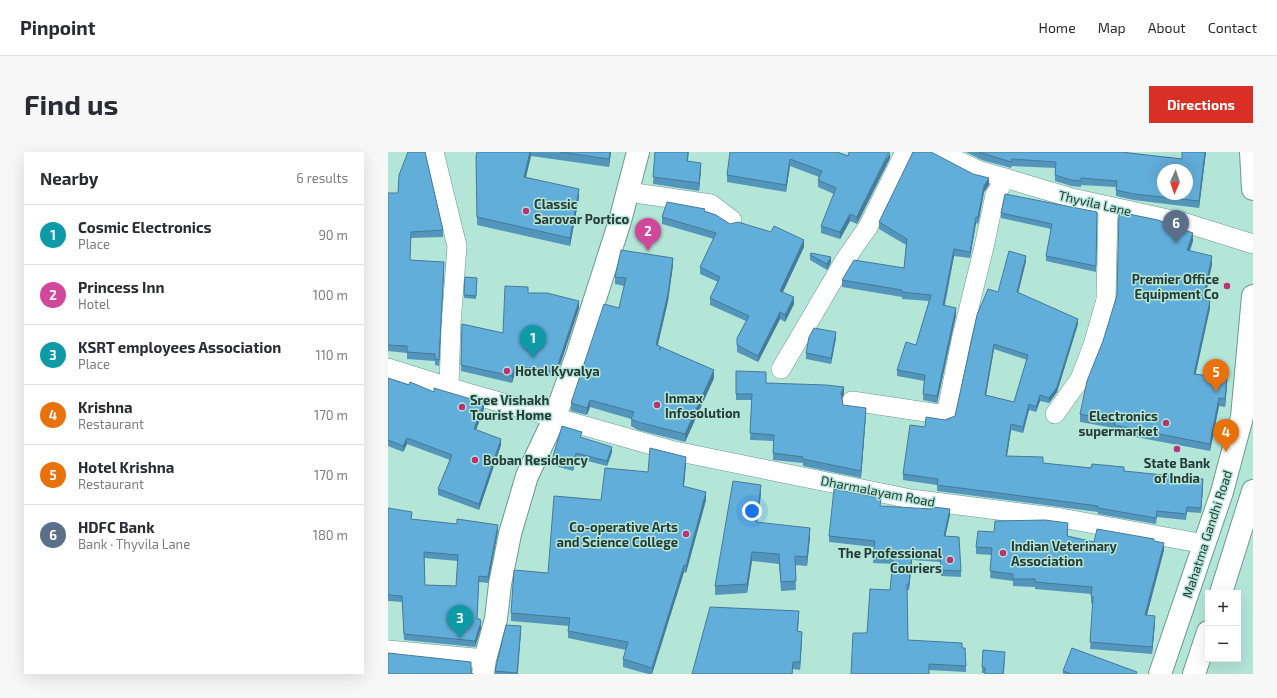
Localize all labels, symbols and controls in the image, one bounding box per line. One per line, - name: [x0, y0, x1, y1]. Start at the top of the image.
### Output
- text: Pinpoint: [20, 16, 95, 39]
- text: Home: [1039, 19, 1076, 36]
- text: Map: [1098, 19, 1126, 36]
- text: About: [1148, 19, 1186, 36]
- text: Contact: [1208, 19, 1257, 36]
- button: Directions: [1149, 86, 1253, 123]
- text: Find us: [24, 87, 118, 121]
- north arrow: [1157, 164, 1193, 200]
- text: Nearby: [40, 168, 98, 188]
- text: 6 results: [296, 170, 348, 186]
- street label: Thyvila Lane: [1057, 187, 1133, 219]
- place label: Classic Sarovar Portico: [534, 196, 629, 227]
- marker: Classic Sarovar Portico: [521, 206, 531, 216]
- pin: 6: [1163, 210, 1189, 243]
- text: Cosmic Electronics: [78, 218, 212, 236]
- pin: 2: [635, 218, 661, 251]
- text: 1: [50, 227, 56, 243]
- text: 90 m: [318, 227, 348, 243]
- text: Place: [78, 236, 110, 252]
- place label: Premier Office Equipment Co: [1132, 271, 1219, 302]
- text: Princess Inn: [78, 278, 164, 296]
- marker: Premier Office Equipment Co: [1222, 281, 1232, 291]
- text: 2: [49, 287, 57, 303]
- text: 100 m: [313, 287, 348, 303]
- text: Hotel: [78, 296, 110, 312]
- pin: 1: [520, 325, 546, 358]
- text: KSRT employees Association: [78, 338, 281, 356]
- text: 3: [49, 347, 57, 363]
- text: 110 m: [316, 347, 348, 363]
- text: Place: [78, 356, 110, 372]
- pin: 5: [1203, 359, 1229, 392]
- place label: Hotel Kyvalya: [515, 363, 600, 379]
- marker: Hotel Kyvalya: [502, 366, 512, 376]
- place label: Inmax Infosolution: [665, 390, 741, 421]
- place label: Sree Vishakh Tourist Home: [470, 392, 552, 423]
- text: Krishna: [78, 398, 133, 416]
- marker: Inmax Infosolution: [652, 400, 662, 410]
- marker: Sree Vishakh Tourist Home: [457, 402, 467, 412]
- text: 4: [49, 407, 57, 423]
- text: 170 m: [314, 407, 348, 423]
- place label: Electronics supermarket: [1079, 408, 1159, 439]
- text: Restaurant: [78, 416, 144, 432]
- marker: Electronics supermarket: [1161, 418, 1171, 428]
- pin: 4: [1213, 419, 1239, 452]
- marker: State Bank of India: [1172, 444, 1182, 454]
- place label: Boban Residency: [483, 452, 588, 468]
- marker: Boban Residency: [470, 455, 480, 465]
- place label: State Bank of India: [1144, 455, 1211, 486]
- text: Hotel Krishna: [78, 458, 174, 476]
- text: 5: [49, 467, 57, 483]
- text: 170 m: [314, 467, 348, 483]
- street label: Mahatma Gandhi Road: [1179, 468, 1235, 600]
- street label: Dharmalayam Road: [819, 472, 937, 510]
- text: Restaurant: [78, 476, 144, 492]
- your location: [742, 501, 762, 521]
- text: HDFC Bank: [78, 518, 155, 536]
- place label: Co-operative Arts and Science College: [557, 519, 678, 550]
- text: 6: [49, 527, 57, 543]
- text: 180 m: [313, 527, 348, 543]
- marker: Co-operative Arts and Science College: [681, 529, 691, 539]
- text: Bank · Thyvila Lane: [78, 536, 190, 552]
- place label: Indian Veterinary Association: [1011, 538, 1117, 569]
- place label: The Professional Couriers: [838, 545, 943, 576]
- marker: Indian Veterinary Association: [998, 548, 1008, 558]
- marker: The Professional Couriers: [945, 555, 955, 565]
- map controls: [1205, 590, 1241, 662]
- button: +: [1205, 590, 1241, 626]
- pin: 3: [447, 605, 473, 638]
- button: −: [1205, 626, 1241, 662]

